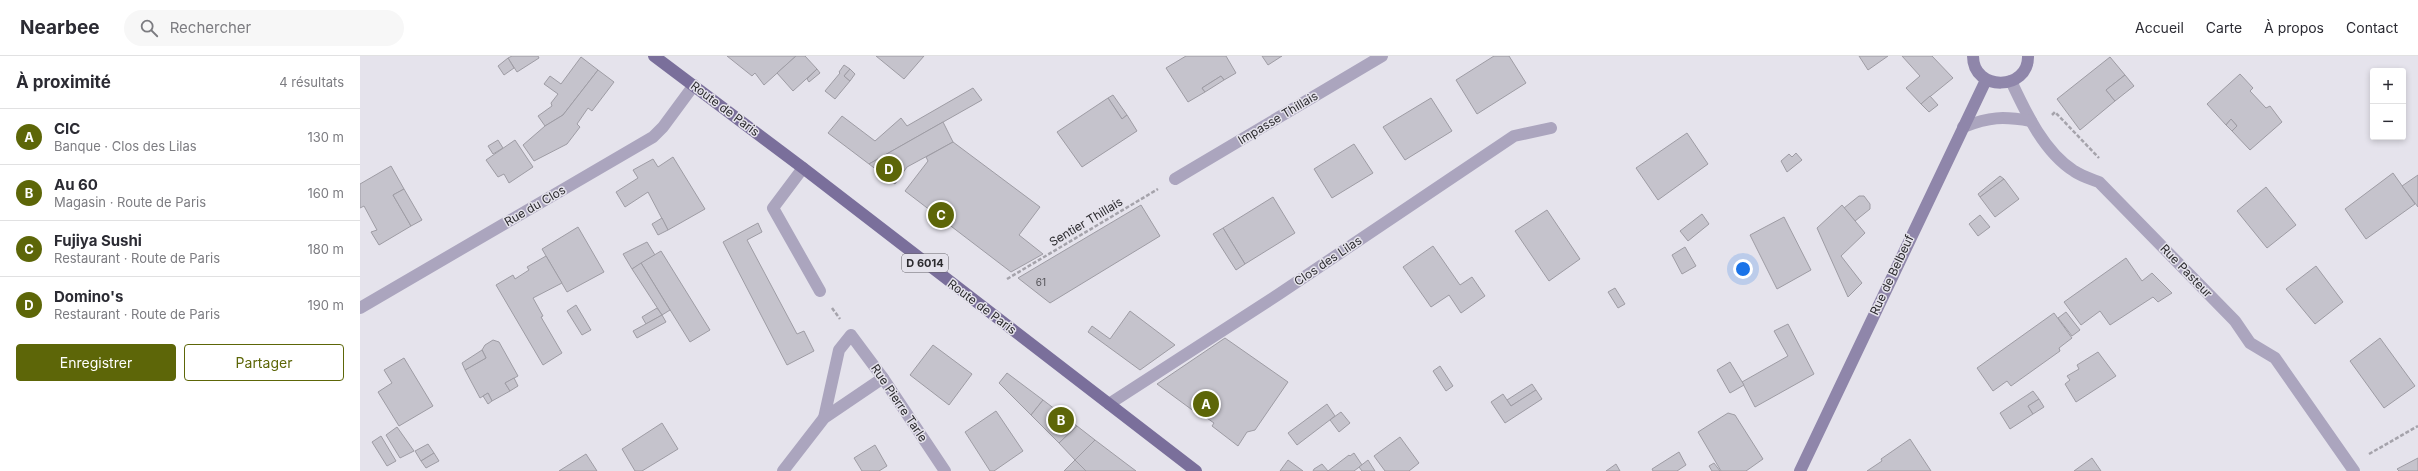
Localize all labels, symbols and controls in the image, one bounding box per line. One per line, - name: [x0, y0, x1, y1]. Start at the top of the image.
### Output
- search box: [124, 10, 404, 46]
- text: Nearbee: [20, 16, 100, 39]
- icon: search: [138, 17, 160, 39]
- text: Rechercher: [170, 18, 251, 37]
- text: Accueil: [2135, 19, 2184, 36]
- text: Carte: [2206, 19, 2242, 36]
- text: À propos: [2264, 19, 2324, 36]
- text: Contact: [2346, 19, 2398, 36]
- map controls: [2370, 68, 2406, 140]
- button: +: [2370, 68, 2406, 104]
- text: À proximité: [16, 72, 111, 92]
- text: 4 résultats: [279, 74, 344, 90]
- street label: Route de Paris: [688, 78, 763, 139]
- street label: Impasse Thillais: [1235, 88, 1320, 147]
- button: −: [2370, 104, 2406, 140]
- text: CIC: [54, 119, 80, 138]
- text: A: [24, 129, 34, 145]
- text: 130 m: [307, 129, 344, 145]
- text: Banque · Clos des Lilas: [54, 138, 197, 154]
- pin: D: [876, 154, 902, 184]
- text: Au 60: [54, 175, 98, 194]
- street label: Rue du Clos: [501, 182, 568, 229]
- text: B: [25, 185, 33, 201]
- text: 160 m: [307, 185, 344, 201]
- text: Magasin · Route de Paris: [54, 194, 206, 210]
- street label: Sentier Thillais: [1046, 194, 1125, 249]
- pin: C: [928, 200, 954, 230]
- text: Fujiya Sushi: [54, 231, 142, 250]
- street label: Clos des Lilas: [1291, 232, 1364, 289]
- street label: Rue de Belbeuf: [1866, 232, 1917, 317]
- text: C: [24, 241, 34, 257]
- text: 180 m: [307, 241, 344, 257]
- street label: Rue Pasteur: [2157, 241, 2216, 301]
- text: Restaurant · Route de Paris: [54, 250, 220, 266]
- road number: D 6014: [902, 254, 948, 272]
- your location: [1733, 259, 1753, 279]
- street label: Route de Paris: [945, 276, 1020, 337]
- house number: 61: [1036, 276, 1046, 288]
- text: Domino's: [54, 287, 123, 306]
- text: D: [24, 297, 34, 313]
- text: 190 m: [307, 297, 344, 313]
- text: Restaurant · Route de Paris: [54, 306, 220, 322]
- button: Enregistrer: [16, 344, 176, 381]
- button: Partager: [184, 344, 344, 381]
- street label: Rue Pierre Tarle: [868, 361, 931, 444]
- pin: A: [1193, 389, 1219, 419]
- pin: B: [1048, 405, 1074, 435]

